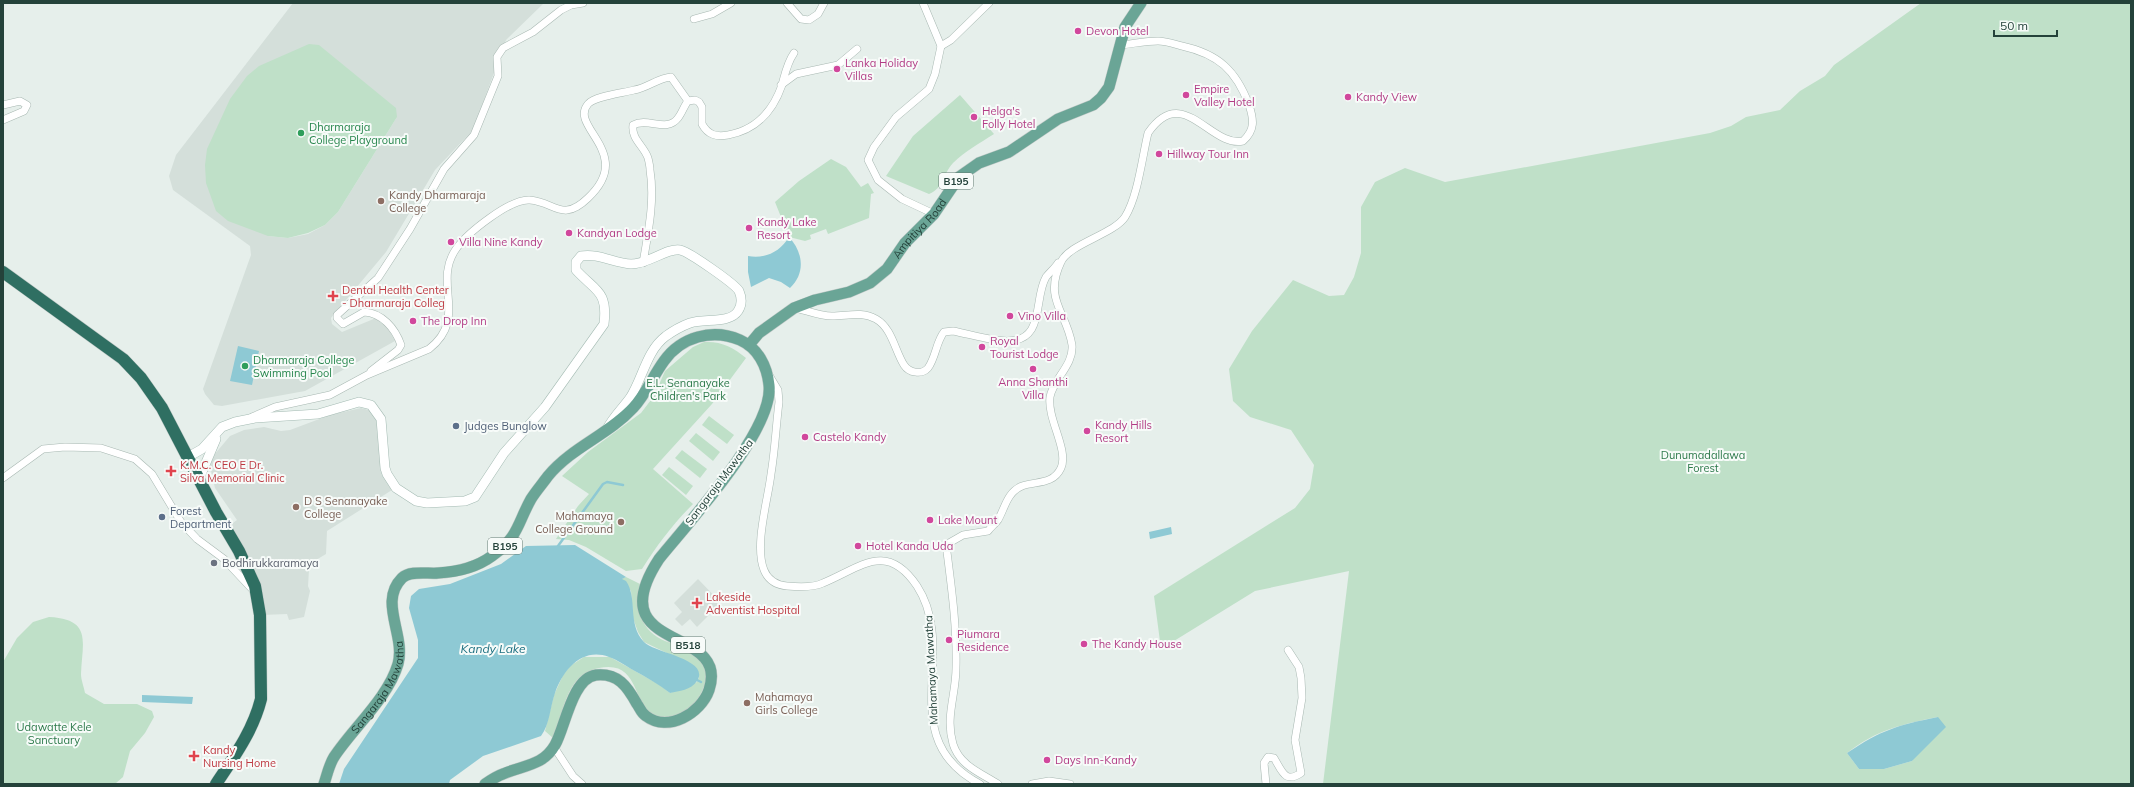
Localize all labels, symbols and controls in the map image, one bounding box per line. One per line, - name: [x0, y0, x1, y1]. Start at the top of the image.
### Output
- scale bar: [1994, 12, 2057, 38]
- text: 50 m: [2000, 18, 2028, 33]
- place label: Devon Hotel: [1086, 24, 1149, 38]
- marker: Devon Hotel: [1073, 26, 1083, 36]
- place label: Lanka Holiday Villas: [845, 56, 918, 83]
- marker: Lanka Holiday Villas: [832, 64, 842, 74]
- place label: Empire Valley Hotel: [1194, 82, 1255, 109]
- marker: Empire Valley Hotel: [1181, 90, 1191, 100]
- place label: Kandy View: [1356, 90, 1418, 104]
- marker: Kandy View: [1343, 92, 1353, 102]
- place label: Helga's Folly Hotel: [982, 104, 1035, 131]
- marker: Helga's Folly Hotel: [969, 112, 979, 122]
- place label: Dharmaraja College Playground: [309, 120, 407, 147]
- marker: Dharmaraja College Playground: [296, 128, 306, 138]
- place label: Hillway Tour Inn: [1167, 147, 1249, 161]
- marker: Hillway Tour Inn: [1154, 149, 1164, 159]
- road number: B195: [939, 173, 973, 189]
- place label: Kandy Dharmaraja College: [389, 188, 486, 215]
- marker: Kandy Dharmaraja College: [376, 196, 386, 206]
- street label: Ampitiya Road: [889, 196, 949, 261]
- place label: Kandy Lake Resort: [757, 215, 816, 242]
- marker: Kandy Lake Resort: [744, 223, 754, 233]
- place label: Kandyan Lodge: [577, 226, 657, 240]
- marker: Kandyan Lodge: [564, 228, 574, 238]
- place label: Villa Nine Kandy: [459, 235, 543, 249]
- marker: Villa Nine Kandy: [446, 237, 456, 247]
- place label: Dental Health Center - Dharmaraja Colleg: [342, 283, 449, 310]
- marker: Dental Health Center - Dharmaraja Colleg: [327, 290, 339, 302]
- place label: Vino Villa: [1018, 309, 1066, 323]
- marker: Vino Villa: [1005, 311, 1015, 321]
- place label: The Drop Inn: [421, 314, 487, 328]
- marker: The Drop Inn: [408, 316, 418, 326]
- place label: Royal Tourist Lodge: [990, 334, 1059, 361]
- marker: Royal Tourist Lodge: [977, 342, 987, 352]
- place label: Dharmaraja College Swimming Pool: [253, 353, 354, 380]
- marker: Dharmaraja College Swimming Pool: [240, 361, 250, 371]
- marker: Anna Shanthi Villa: [1028, 364, 1038, 374]
- place label: Anna Shanthi Villa: [998, 375, 1068, 402]
- park label: E.L. Senanayake Children's Park: [646, 376, 730, 403]
- place label: Kandy Hills Resort: [1095, 418, 1152, 445]
- place label: Judges Bunglow: [464, 419, 547, 433]
- marker: Judges Bunglow: [451, 421, 461, 431]
- marker: Kandy Hills Resort: [1082, 426, 1092, 436]
- place label: Castelo Kandy: [813, 430, 887, 444]
- marker: Castelo Kandy: [800, 432, 810, 442]
- street label: Sangaraja Mawatha: [682, 436, 756, 528]
- park label: Dunumadallawa Forest: [1661, 448, 1745, 475]
- place label: K.M.C. CEO E Dr. Silva Memorial Clinic: [180, 458, 285, 485]
- marker: K.M.C. CEO E Dr. Silva Memorial Clinic: [165, 465, 177, 477]
- place label: D S Senanayake College: [304, 494, 388, 521]
- marker: D S Senanayake College: [291, 502, 301, 512]
- place label: Forest Department: [170, 504, 232, 531]
- place label: Mahamaya College Ground: [535, 509, 613, 536]
- marker: Forest Department: [157, 512, 167, 522]
- place label: Lake Mount: [938, 513, 997, 527]
- marker: Lake Mount: [925, 515, 935, 525]
- marker: Mahamaya College Ground: [616, 517, 626, 527]
- road number: B195: [488, 538, 522, 554]
- place label: Hotel Kanda Uda: [866, 539, 953, 553]
- marker: Hotel Kanda Uda: [853, 541, 863, 551]
- place label: Bodhirukkaramaya: [222, 556, 319, 570]
- marker: Bodhirukkaramaya: [209, 558, 219, 568]
- place label: Lakeside Adventist Hospital: [706, 590, 800, 617]
- marker: Lakeside Adventist Hospital: [691, 597, 703, 609]
- street label: Mahamaya Mawatha: [921, 615, 941, 725]
- place label: Piumara Residence: [957, 627, 1009, 654]
- marker: Piumara Residence: [944, 635, 954, 645]
- road number: B518: [671, 637, 705, 653]
- place label: The Kandy House: [1092, 637, 1182, 651]
- marker: The Kandy House: [1079, 639, 1089, 649]
- street label: Sangaraja Mawatha: [348, 640, 407, 736]
- water label: Kandy Lake: [461, 641, 526, 656]
- place label: Mahamaya Girls College: [755, 690, 818, 717]
- marker: Mahamaya Girls College: [742, 698, 752, 708]
- park label: Udawatte Kele Sanctuary: [16, 720, 92, 747]
- place label: Kandy Nursing Home: [203, 743, 276, 770]
- marker: Kandy Nursing Home: [188, 750, 200, 762]
- place label: Days Inn-Kandy: [1055, 753, 1137, 767]
- marker: Days Inn-Kandy: [1042, 755, 1052, 765]

